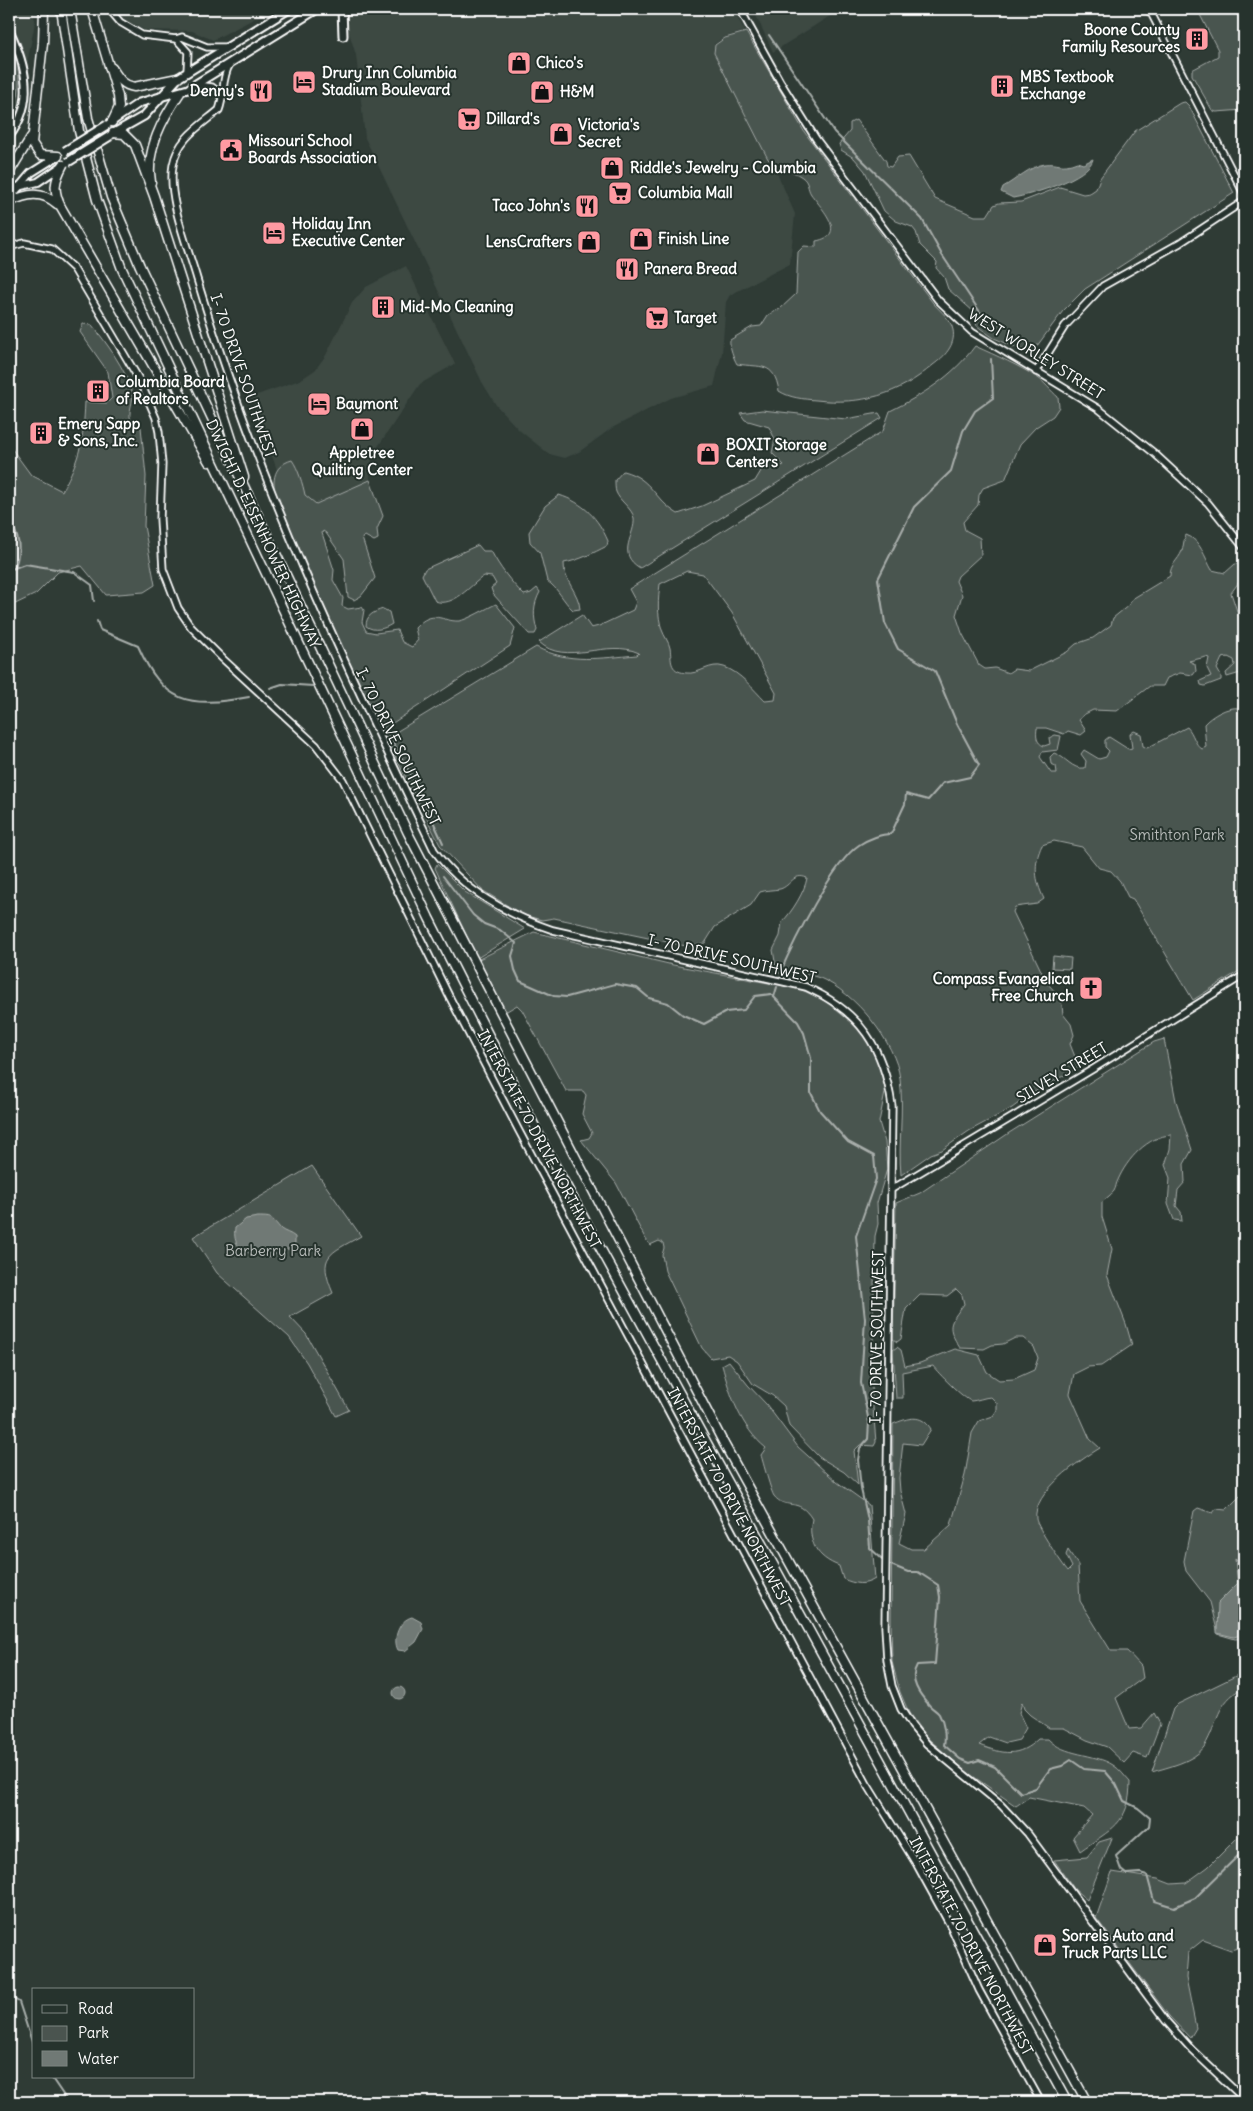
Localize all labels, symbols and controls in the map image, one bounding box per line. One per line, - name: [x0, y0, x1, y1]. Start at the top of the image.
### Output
- place label: Boone County Family Resources: [1062, 20, 1180, 57]
- building icon: Boone County Family Resources: [1184, 26, 1210, 52]
- shop icon: Chico's: [506, 50, 532, 76]
- place label: Chico's: [536, 53, 583, 72]
- place label: Drury Inn Columbia Stadium Boulevard: [322, 63, 457, 99]
- place label: MBS Textbook Exchange: [1020, 67, 1114, 104]
- hotel icon: Drury Inn Columbia Stadium Boulevard: [291, 69, 317, 95]
- building icon: MBS Textbook Exchange: [989, 73, 1015, 99]
- restaurant icon: Denny's: [248, 78, 274, 104]
- shop icon: H&M: [529, 79, 555, 105]
- place label: Denny's: [190, 81, 244, 101]
- place label: H&M: [560, 82, 594, 101]
- supermarket icon: Dillard's: [456, 106, 482, 132]
- place label: Dillard's: [486, 109, 540, 128]
- place label: Victoria's Secret: [578, 115, 640, 151]
- shop icon: Victoria's Secret: [548, 121, 574, 147]
- place label: Missouri School Boards Association: [248, 131, 377, 167]
- public building icon: Missouri School Boards Association: [218, 137, 244, 163]
- shop icon: Riddle's Jewelry - Columbia: [599, 155, 625, 181]
- place label: Riddle's Jewelry - Columbia: [630, 158, 816, 178]
- supermarket icon: Columbia Mall: [607, 180, 633, 206]
- place label: Columbia Mall: [638, 183, 733, 202]
- restaurant icon: Taco John's: [574, 193, 600, 219]
- place label: Taco John's: [492, 196, 570, 215]
- place label: Holiday Inn Executive Center: [292, 214, 406, 250]
- hotel icon: Holiday Inn Executive Center: [261, 220, 287, 246]
- shop icon: Finish Line: [628, 226, 654, 252]
- shop icon: LensCrafters: [576, 229, 602, 255]
- place label: Finish Line: [658, 229, 729, 248]
- place label: LensCrafters: [486, 232, 572, 251]
- restaurant icon: Panera Bread: [614, 256, 640, 282]
- place label: Panera Bread: [644, 259, 737, 278]
- street label: I- 70 DRIVE SOUTHWEST: [206, 291, 281, 461]
- building icon: Mid-Mo Cleaning: [370, 294, 396, 320]
- place label: Mid-Mo Cleaning: [400, 297, 514, 317]
- street label: WEST WORLEY STREET: [965, 304, 1108, 403]
- supermarket icon: Target: [644, 305, 670, 331]
- place label: Target: [674, 308, 718, 328]
- place label: Columbia Board of Realtors: [116, 372, 225, 408]
- building icon: Columbia Board of Realtors: [85, 378, 111, 404]
- hotel icon: Baymont: [306, 391, 332, 417]
- place label: Baymont: [336, 394, 399, 414]
- place label: Emery Sapp & Sons, Inc.: [58, 414, 141, 450]
- street label: DWIGHT D. EISENHOWER HIGHWAY: [202, 416, 325, 652]
- shop icon: Appletree Quilting Center: [349, 416, 375, 442]
- building icon: Emery Sapp & Sons, Inc.: [28, 420, 54, 446]
- place label: BOXIT Storage Centers: [726, 435, 827, 471]
- shop icon: BOXIT Storage Centers: [695, 441, 721, 467]
- place label: Appletree Quilting Center: [311, 443, 413, 480]
- street label: I- 70 DRIVE SOUTHWEST: [352, 665, 445, 829]
- park label: Smithton Park: [1129, 825, 1225, 844]
- street label: I- 70 DRIVE SOUTHWEST: [646, 930, 819, 987]
- place label: Compass Evangelical Free Church: [933, 969, 1074, 1005]
- church icon: Compass Evangelical Free Church: [1078, 975, 1104, 1001]
- street label: INTERSTATE 70 DRIVE NORTHWEST: [473, 1026, 606, 1252]
- street label: SILVEY STREET: [1013, 1038, 1111, 1107]
- park label: Barberry Park: [225, 1241, 321, 1260]
- street label: I- 70 DRIVE SOUTHWEST: [865, 1250, 888, 1423]
- street label: INTERSTATE 70 DRIVE NORTHWEST: [663, 1384, 796, 1610]
- street label: INTERSTATE 70 DRIVE NORTHWEST: [905, 1833, 1038, 2059]
- place label: Sorrels Auto and Truck Parts LLC: [1062, 1926, 1174, 1962]
- shop icon: Sorrels Auto and Truck Parts LLC: [1032, 1932, 1058, 1958]
- legend: [32, 1988, 195, 2078]
- text: Road: [78, 1999, 113, 2018]
- text: Park: [78, 2023, 109, 2042]
- text: Water: [78, 2049, 119, 2068]

